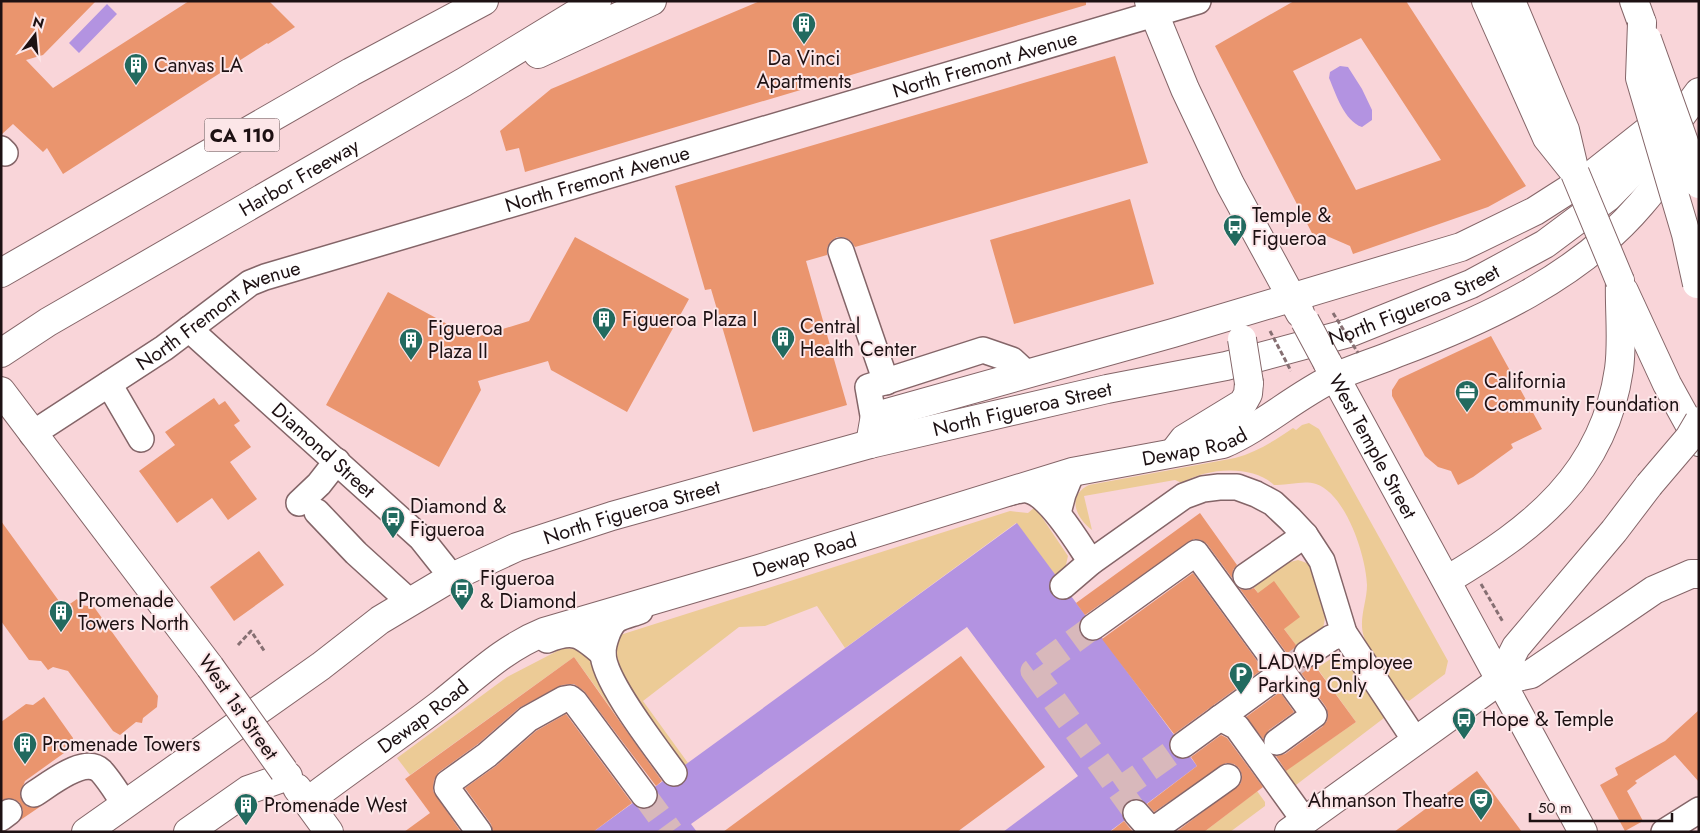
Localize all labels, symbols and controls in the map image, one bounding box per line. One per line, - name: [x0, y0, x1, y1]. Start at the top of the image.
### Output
- north arrow: [10, 10, 60, 60]
- text: N: [30, 11, 47, 34]
- building icon: Da Vinci Apartments: [791, 11, 817, 45]
- street label: North Fremont Avenue: [889, 23, 1080, 105]
- place label: Da Vinci Apartments: [756, 44, 852, 96]
- place label: Canvas LA: [154, 51, 244, 80]
- building icon: Canvas LA: [123, 52, 149, 86]
- road number: CA 110: [204, 118, 280, 152]
- street label: Harbor Freeway: [233, 131, 365, 223]
- street label: North Fremont Avenue: [501, 138, 693, 220]
- place label: Temple & Figueroa: [1252, 201, 1332, 253]
- bus stop icon: Temple & Figueroa: [1222, 213, 1248, 247]
- street label: North Fremont Avenue: [130, 253, 304, 377]
- street label: North Figueroa Street: [1325, 257, 1505, 352]
- place label: Figueroa Plaza I: [622, 305, 757, 334]
- building icon: Figueroa Plaza I: [591, 306, 617, 340]
- place label: Central Health Center: [800, 312, 917, 364]
- place label: Figueroa Plaza II: [428, 314, 503, 366]
- building icon: Central Health Center: [770, 325, 796, 359]
- building icon: Figueroa Plaza II: [398, 327, 424, 361]
- place label: California Community Foundation: [1484, 367, 1679, 419]
- street label: West Temple Street: [1322, 369, 1424, 524]
- street label: North Figueroa Street: [930, 374, 1114, 443]
- office icon: California Community Foundation: [1454, 379, 1480, 413]
- street label: Diamond Street: [265, 396, 382, 505]
- street label: Dewap Road: [1140, 420, 1252, 473]
- street label: North Figueroa Street: [540, 472, 724, 552]
- place label: Diamond & Figueroa: [410, 492, 507, 544]
- bus stop icon: Diamond & Figueroa: [380, 505, 406, 539]
- street label: Dewap Road: [749, 525, 860, 585]
- place label: Figueroa & Diamond: [480, 564, 576, 616]
- bus stop icon: Figueroa & Diamond: [449, 577, 475, 611]
- place label: Promenade Towers North: [78, 586, 189, 638]
- building icon: Promenade Towers North: [48, 599, 74, 633]
- street label: West 1st Street: [191, 648, 285, 766]
- place label: LADWP Employee Parking Only: [1258, 648, 1413, 700]
- parking icon: LADWP Employee Parking Only: [1228, 661, 1254, 695]
- street label: Dewap Road: [371, 673, 475, 760]
- place label: Hope & Temple: [1482, 705, 1614, 734]
- bus stop icon: Hope & Temple: [1451, 706, 1477, 740]
- place label: Promenade Towers: [42, 730, 200, 759]
- building icon: Promenade Towers: [12, 731, 38, 765]
- place label: Ahmanson Theatre: [1308, 786, 1464, 815]
- theatre icon: Ahmanson Theatre: [1468, 787, 1494, 821]
- scale bar: [1530, 790, 1672, 822]
- place label: Promenade West: [264, 791, 407, 820]
- building icon: Promenade West: [233, 792, 259, 826]
- text: 50 m: [1538, 797, 1572, 819]

